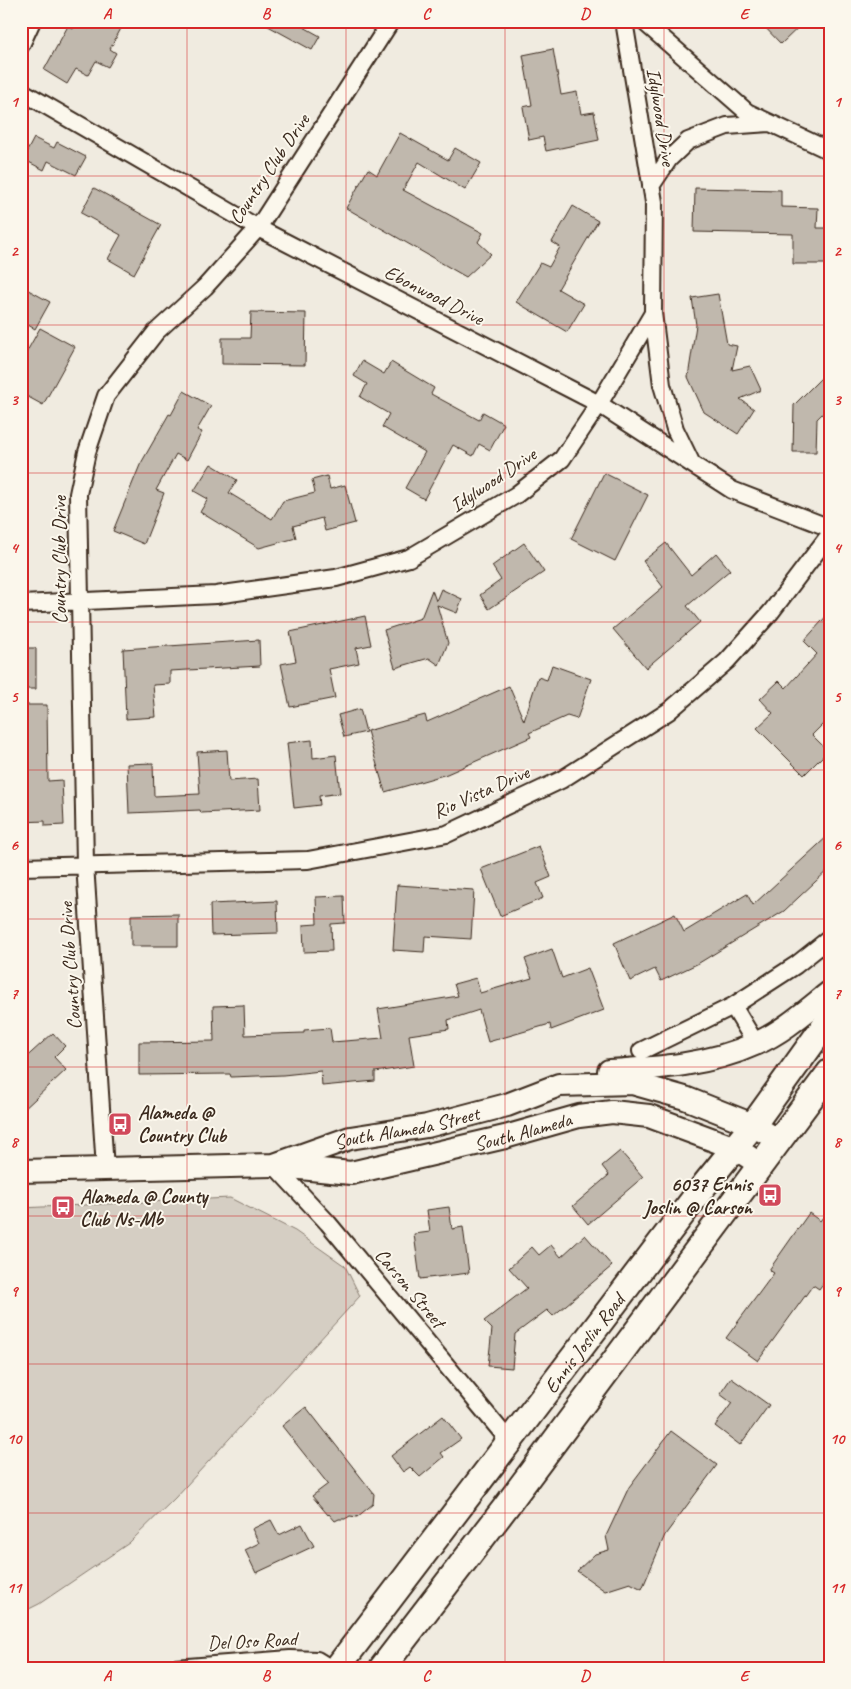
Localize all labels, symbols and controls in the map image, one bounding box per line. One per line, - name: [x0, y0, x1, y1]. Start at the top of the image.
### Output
- text: A: [103, 4, 113, 24]
- text: B: [262, 4, 272, 24]
- text: C: [422, 4, 432, 24]
- text: D: [580, 4, 591, 24]
- text: E: [740, 4, 751, 24]
- street label: Idylwood Drive: [641, 66, 681, 169]
- text: 1: [10, 92, 19, 112]
- text: 1: [833, 92, 842, 112]
- street label: Country Club Drive: [223, 108, 316, 229]
- text: 2: [10, 241, 19, 261]
- text: 2: [833, 241, 842, 261]
- street label: Ebonwood Drive: [380, 259, 489, 331]
- text: 3: [10, 390, 19, 410]
- text: 3: [833, 390, 842, 410]
- street label: Idylwood Drive: [445, 441, 542, 518]
- street label: Country Club Drive: [47, 495, 72, 624]
- text: 4: [10, 538, 19, 558]
- text: 4: [833, 538, 842, 558]
- text: 5: [11, 687, 20, 707]
- text: 5: [834, 687, 843, 707]
- street label: Rio Vista Drive: [429, 759, 534, 824]
- text: 6: [10, 835, 19, 855]
- text: 6: [833, 835, 842, 855]
- street label: Country Club Drive: [53, 900, 87, 1031]
- text: 7: [10, 984, 19, 1004]
- text: 7: [833, 984, 842, 1004]
- place label: Alameda @ Country Club: [138, 1100, 228, 1148]
- street label: South Alameda Street: [330, 1100, 484, 1155]
- street label: South Alameda: [472, 1106, 576, 1156]
- bus stop icon: Alameda @ Country Club: [107, 1111, 133, 1137]
- text: 8: [10, 1132, 19, 1152]
- text: 8: [833, 1132, 842, 1152]
- place label: 6037 Ennis Joslin @ Carson: [641, 1172, 754, 1220]
- bus stop icon: 6037 Ennis Joslin @ Carson: [757, 1182, 783, 1208]
- place label: Alameda @ County Club Ns-Mb: [80, 1184, 210, 1232]
- bus stop icon: Alameda @ County Club Ns-Mb: [50, 1194, 76, 1220]
- street label: Carson Street: [369, 1243, 453, 1336]
- text: 9: [10, 1281, 19, 1301]
- text: 9: [833, 1281, 842, 1301]
- street label: Ennis Joslin Road: [538, 1286, 632, 1398]
- text: 10: [7, 1429, 23, 1449]
- text: 10: [830, 1429, 846, 1449]
- text: 11: [7, 1578, 23, 1598]
- text: 11: [830, 1578, 846, 1598]
- street label: Del Oso Road: [207, 1626, 300, 1656]
- text: A: [103, 1666, 113, 1686]
- text: B: [262, 1666, 272, 1686]
- text: C: [422, 1666, 432, 1686]
- text: D: [580, 1666, 591, 1686]
- text: E: [740, 1666, 751, 1686]

